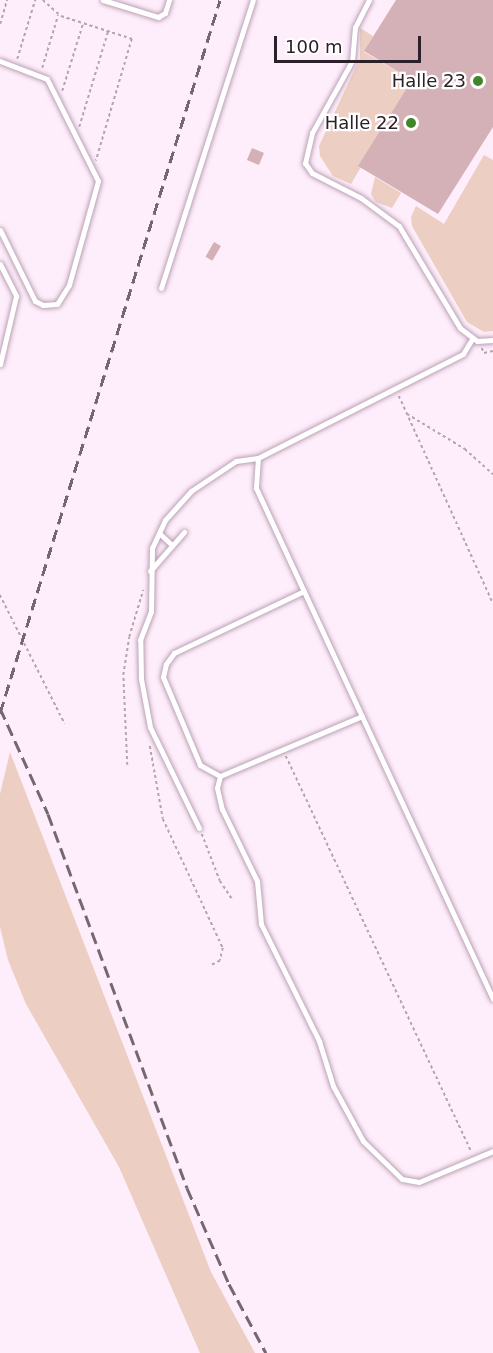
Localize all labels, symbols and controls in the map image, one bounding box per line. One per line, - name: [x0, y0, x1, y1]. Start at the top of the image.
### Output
- scale bar: [277, 24, 424, 62]
- text: 100 m: [285, 36, 343, 57]
- place label: Halle 23: [392, 70, 466, 92]
- marker: Halle 23: [471, 74, 485, 88]
- place label: Halle 22: [325, 112, 399, 134]
- marker: Halle 22: [404, 116, 418, 130]

